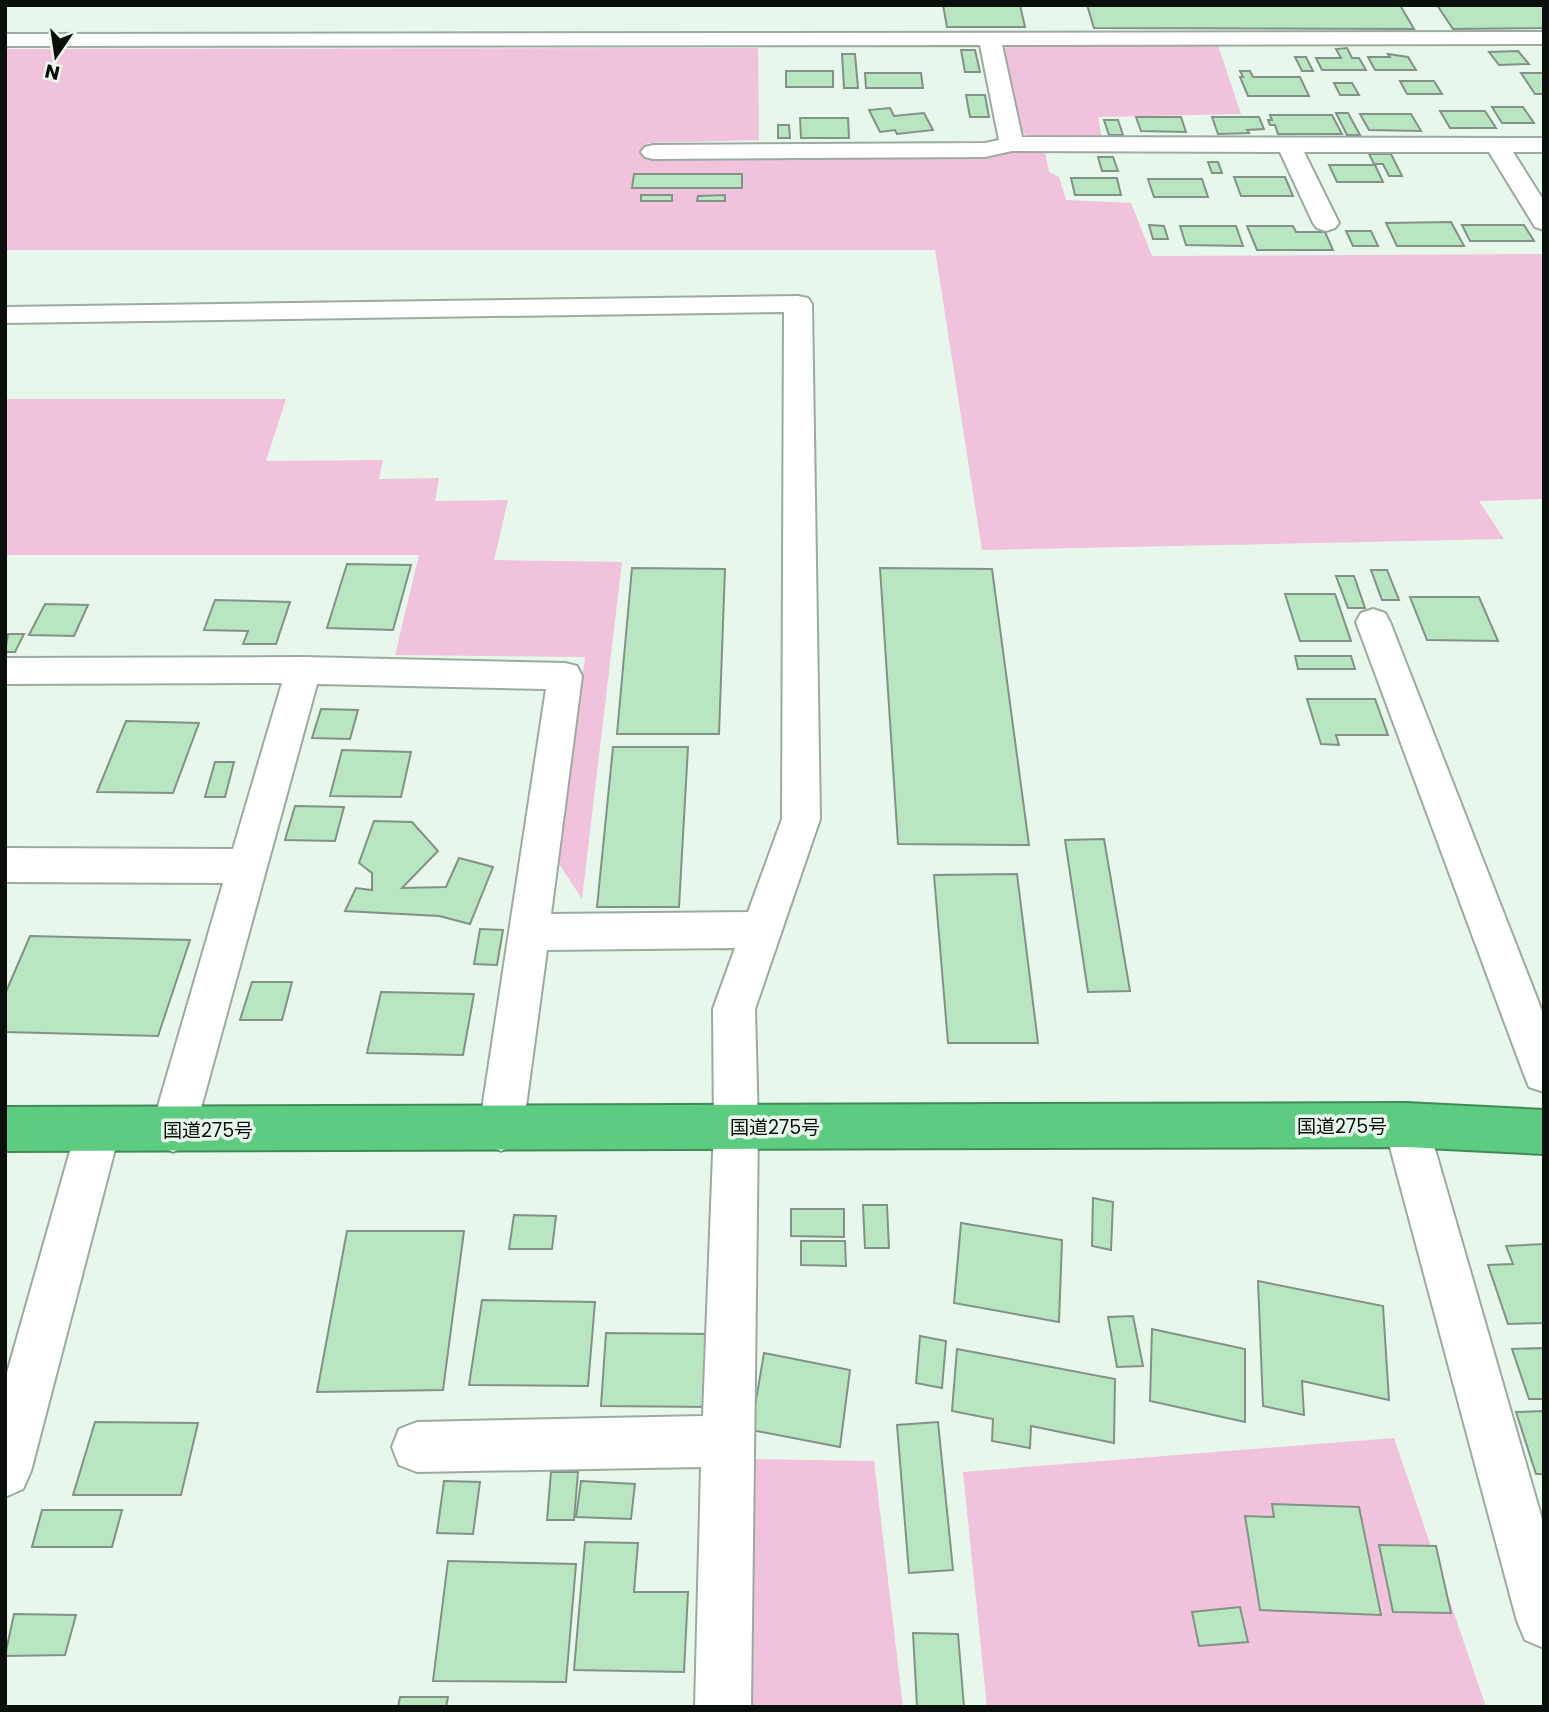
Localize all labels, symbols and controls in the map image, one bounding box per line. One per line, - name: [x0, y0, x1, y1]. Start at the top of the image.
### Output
- north arrow: [21, 21, 91, 91]
- text: N: [42, 57, 62, 87]
- street label: 国道275号: [1297, 1113, 1387, 1140]
- street label: 国道275号: [730, 1114, 820, 1141]
- street label: 国道275号: [163, 1117, 253, 1144]

